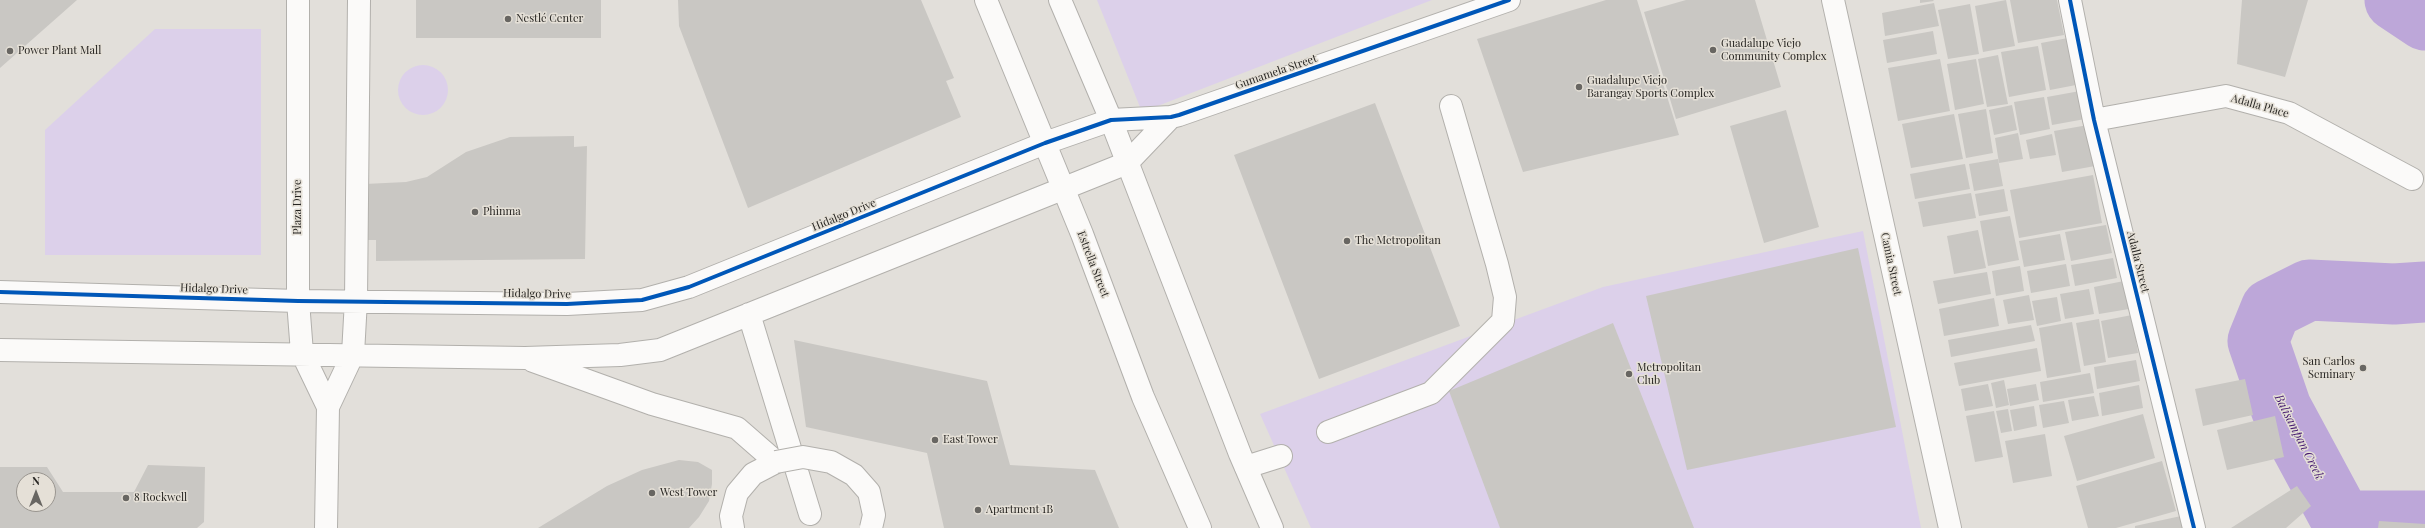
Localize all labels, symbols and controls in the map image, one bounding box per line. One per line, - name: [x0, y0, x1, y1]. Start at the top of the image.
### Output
- place label: Nestlé Center: [516, 12, 583, 26]
- marker: Nestlé Center: [503, 14, 513, 24]
- place label: Guadalupe Viejo Community Complex: [1721, 37, 1826, 63]
- place label: Power Plant Mall: [18, 44, 101, 58]
- marker: Guadalupe Viejo Community Complex: [1708, 45, 1718, 55]
- marker: Power Plant Mall: [5, 46, 15, 56]
- street label: Gumamela Street: [1233, 52, 1319, 92]
- place label: Guadalupe Viejo Barangay Sports Complex: [1587, 74, 1714, 100]
- marker: Guadalupe Viejo Barangay Sports Complex: [1574, 82, 1584, 92]
- street label: Adalla Place: [2230, 91, 2290, 121]
- street label: Plaza Drive: [291, 179, 305, 235]
- street label: Hidalgo Drive: [810, 196, 878, 234]
- place label: Phinma: [483, 205, 521, 219]
- marker: Phinma: [470, 207, 480, 217]
- street label: Estrella Street: [1074, 229, 1112, 299]
- street label: Adalla Street: [2124, 230, 2152, 294]
- street label: Camia Street: [1878, 231, 1904, 297]
- place label: The Metropolitan: [1355, 234, 1441, 248]
- marker: The Metropolitan: [1342, 236, 1352, 246]
- street label: Hidalgo Drive: [180, 281, 248, 297]
- street label: Hidalgo Drive: [503, 287, 571, 301]
- place label: San Carlos Seminary: [2303, 355, 2355, 381]
- place label: Metropolitan Club: [1637, 361, 1701, 387]
- marker: San Carlos Seminary: [2358, 363, 2368, 373]
- marker: Metropolitan Club: [1624, 369, 1634, 379]
- water label: Balisampan Creek: [2271, 392, 2327, 482]
- place label: East Tower: [943, 433, 998, 447]
- marker: East Tower: [930, 435, 940, 445]
- north arrow: [16, 472, 56, 512]
- text: N: [32, 473, 40, 488]
- place label: West Tower: [660, 486, 717, 500]
- marker: West Tower: [647, 488, 657, 498]
- place label: 8 Rockwell: [134, 491, 187, 505]
- marker: 8 Rockwell: [121, 493, 131, 503]
- place label: Apartment 1B: [986, 503, 1053, 517]
- marker: Apartment 1B: [973, 505, 983, 515]

